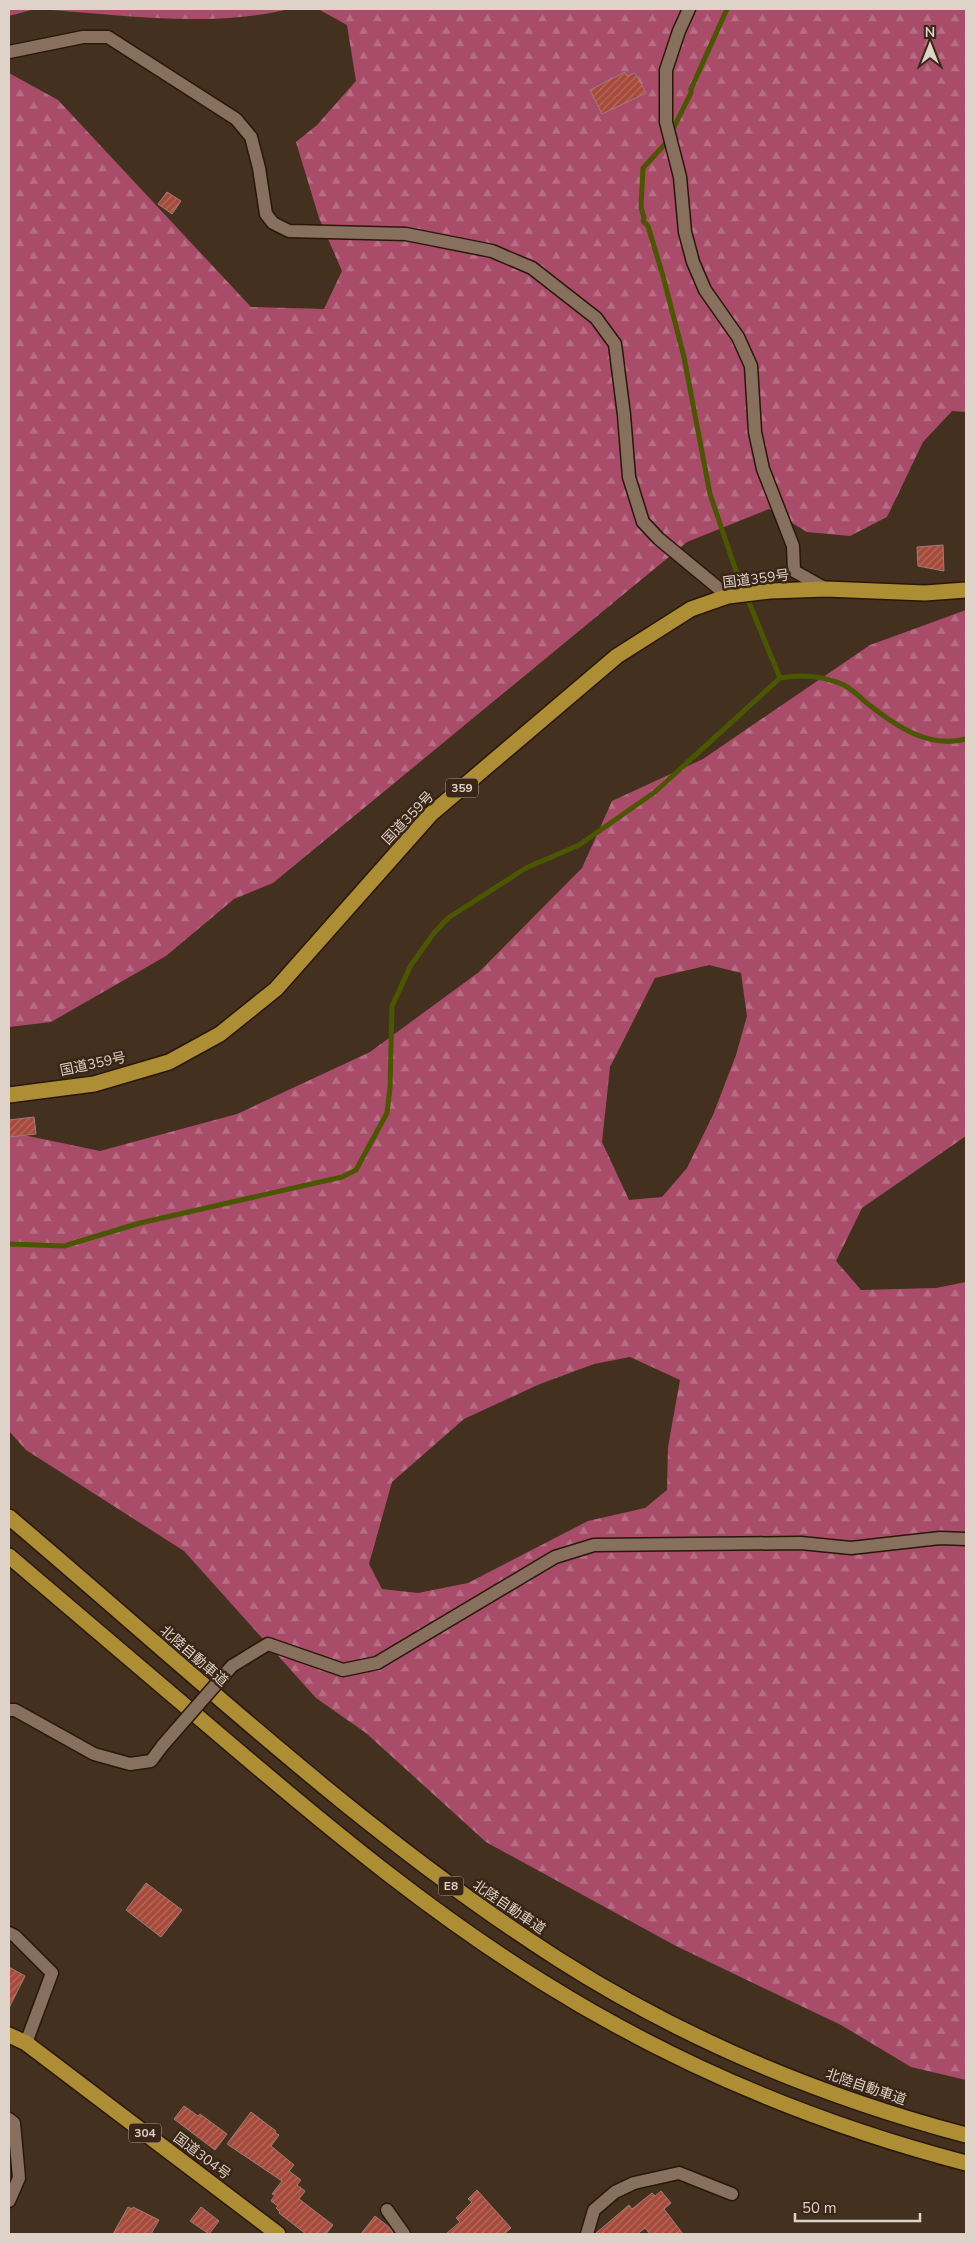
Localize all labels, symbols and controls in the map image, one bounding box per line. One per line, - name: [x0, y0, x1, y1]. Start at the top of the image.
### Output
- north arrow: [905, 20, 955, 70]
- text: N: [925, 23, 935, 42]
- street label: 国道359号: [721, 565, 791, 593]
- road number: 359: [446, 778, 478, 798]
- street label: 国道359号: [378, 787, 438, 849]
- street label: 国道359号: [58, 1048, 128, 1080]
- street label: 北陸自動車道: [156, 1621, 232, 1691]
- road number: E8: [438, 1876, 464, 1895]
- street label: 北陸自動車道: [469, 1876, 549, 1938]
- street label: 北陸自動車道: [823, 2064, 909, 2110]
- road number: 304: [129, 2124, 161, 2142]
- street label: 国道304号: [169, 2128, 235, 2184]
- scale bar: [795, 2190, 920, 2222]
- text: 50 m: [802, 2198, 837, 2218]

